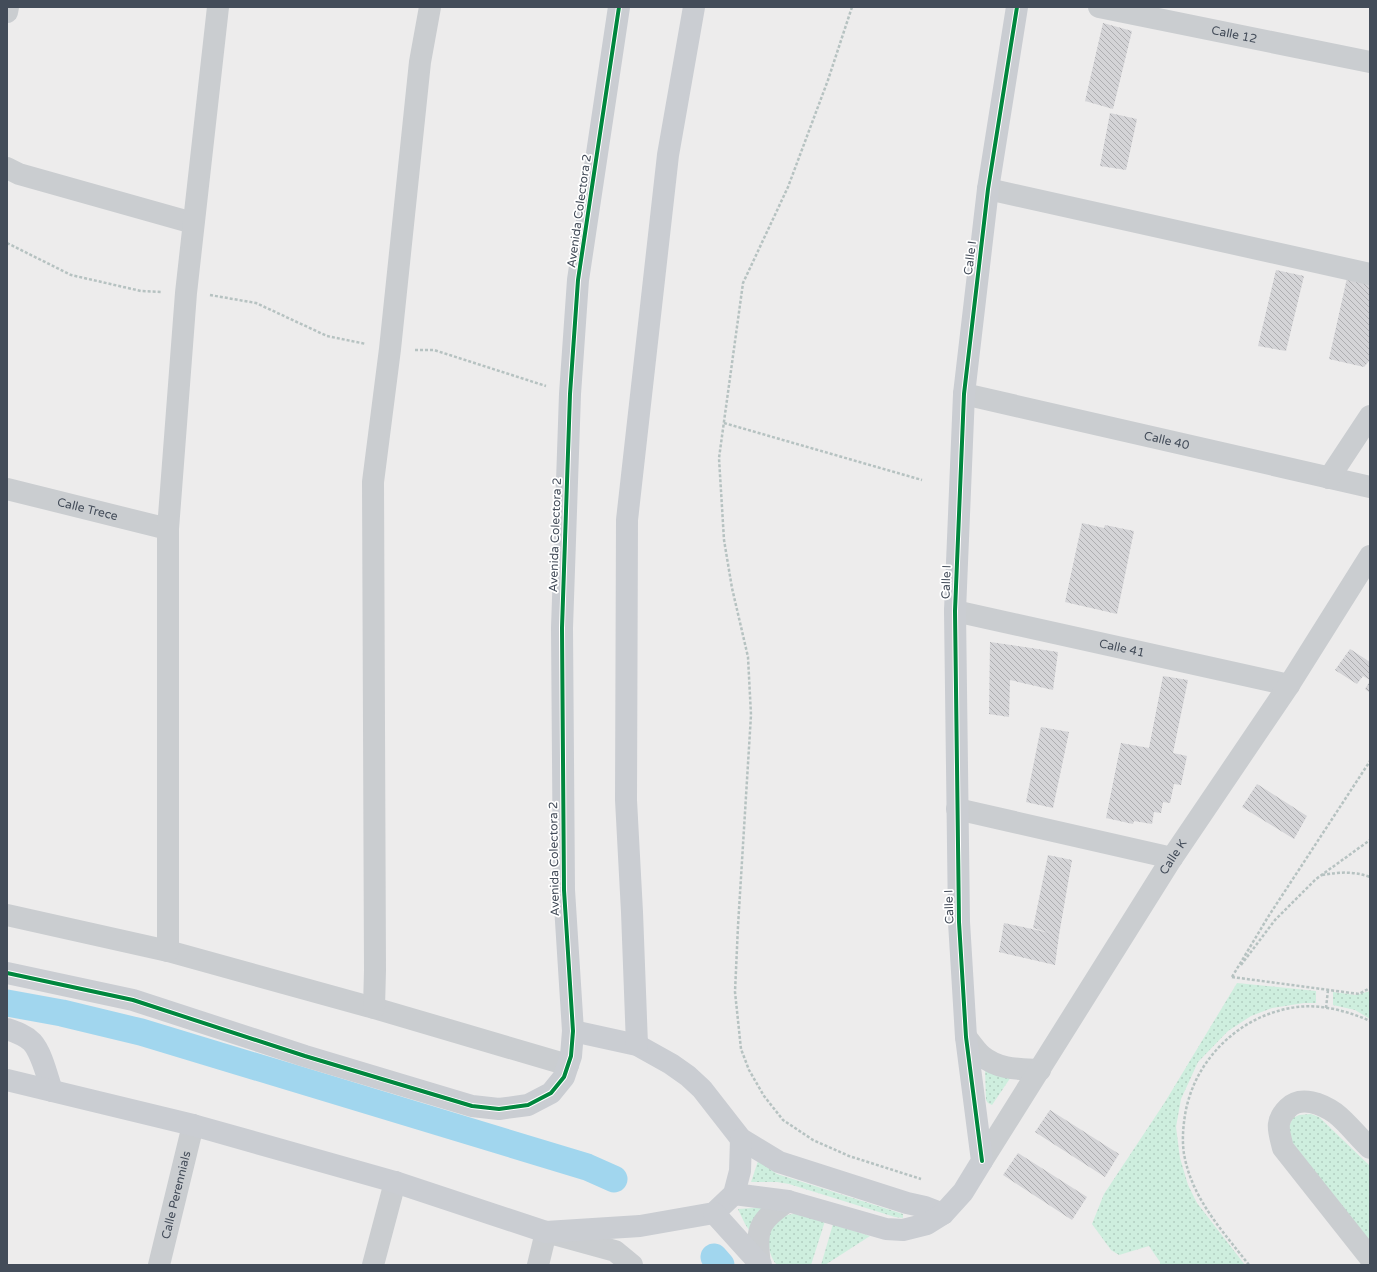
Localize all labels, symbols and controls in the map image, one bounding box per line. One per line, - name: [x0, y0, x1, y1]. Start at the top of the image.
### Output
- street label: Calle 12: [1210, 23, 1258, 46]
- street label: Avenida Colectora 2: [564, 153, 594, 269]
- street label: Calle I: [961, 240, 979, 276]
- street label: Calle 40: [1143, 428, 1191, 453]
- street label: Avenida Colectora 2: [546, 477, 564, 593]
- street label: Calle Trece: [56, 495, 120, 523]
- street label: Calle I: [938, 565, 954, 599]
- street label: Calle 41: [1098, 636, 1146, 660]
- street label: Avenida Colectora 2: [546, 802, 562, 916]
- street label: Calle K: [1156, 837, 1189, 877]
- street label: Calle I: [941, 890, 957, 924]
- street label: Calle Perennials: [159, 1149, 193, 1240]

